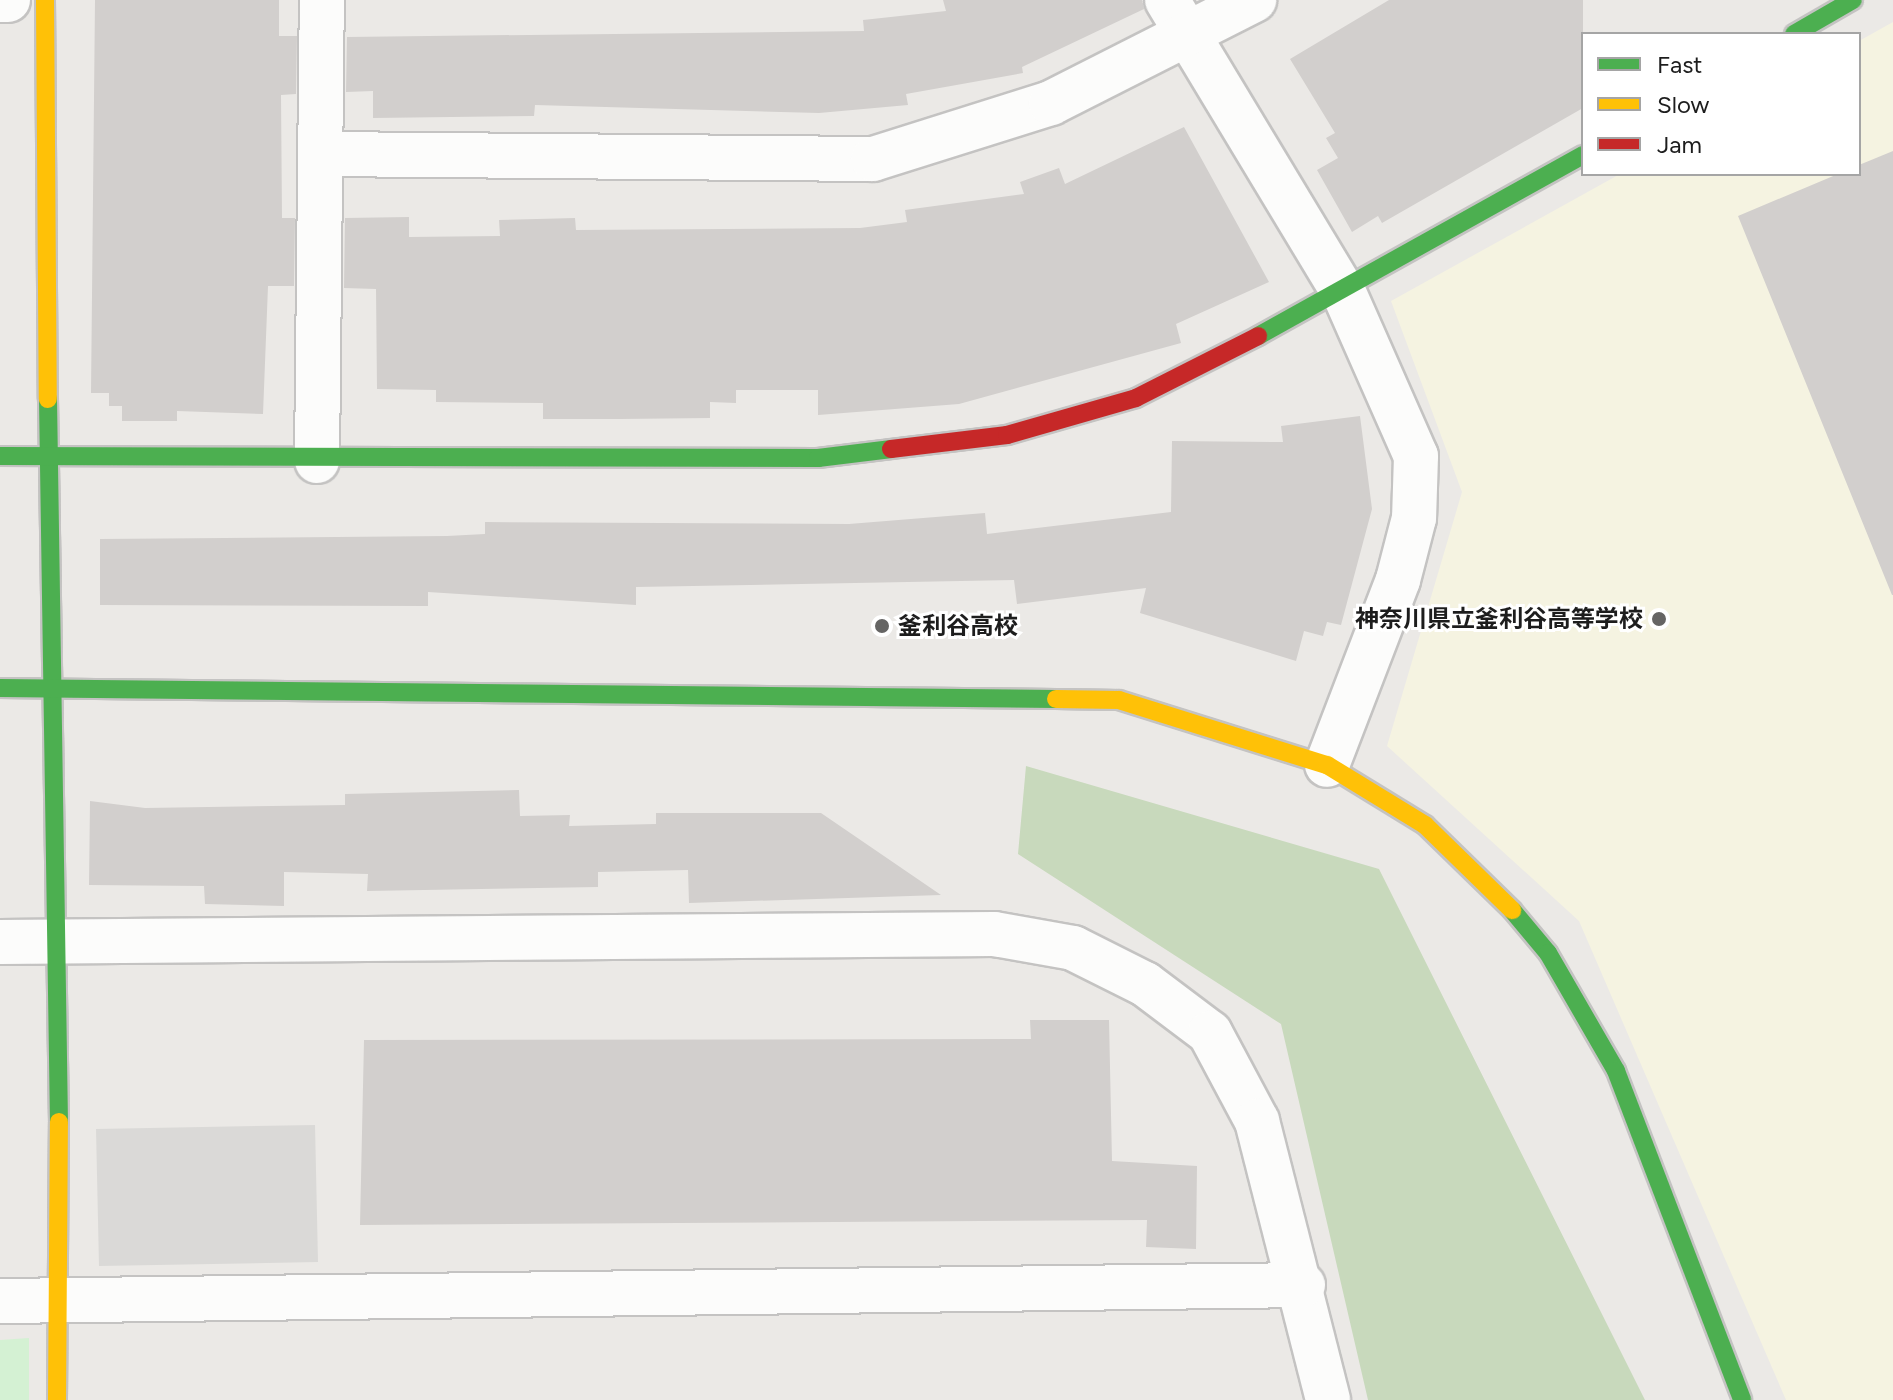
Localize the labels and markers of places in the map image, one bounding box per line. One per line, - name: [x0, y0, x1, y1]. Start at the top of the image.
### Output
- place label: 神奈川県立釜利谷高等学校: [1355, 605, 1643, 633]
- marker: 神奈川県立釜利谷高等学校: [1650, 610, 1668, 628]
- place label: 釜利谷高校: [898, 612, 1018, 640]
- marker: 釜利谷高校: [873, 617, 891, 635]

